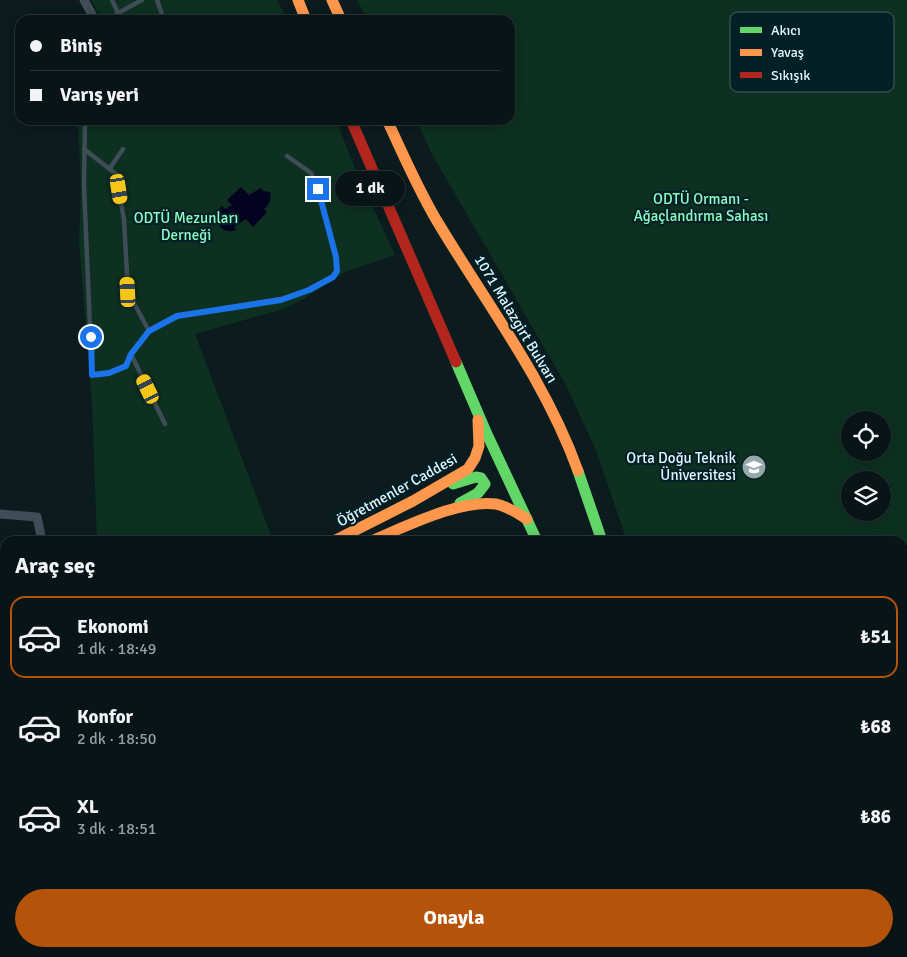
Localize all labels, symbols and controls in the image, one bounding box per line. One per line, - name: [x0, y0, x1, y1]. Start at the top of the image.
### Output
- legend: [730, 12, 894, 92]
- text: Akıcı: [771, 22, 801, 39]
- text: Biniş: [60, 34, 102, 58]
- text: Yavaş: [771, 44, 804, 61]
- text: Sıkışık: [771, 67, 810, 84]
- text: Varış yeri: [60, 83, 139, 107]
- callout: 1 dk: [336, 172, 406, 206]
- car: [109, 173, 128, 205]
- route end: [307, 178, 329, 200]
- text: 1 dk: [355, 178, 385, 198]
- park label: ODTÜ Ormanı - Ağaçlandırma Sahası: [634, 190, 768, 225]
- park label: ODTÜ Mezunları Derneği: [134, 209, 238, 244]
- street label: 1071 Malazgirt Bulvarı: [471, 252, 561, 386]
- car: [119, 277, 136, 307]
- route start: [80, 326, 102, 348]
- car: [134, 372, 161, 406]
- map controls: [841, 411, 891, 521]
- button: locate: [841, 411, 891, 461]
- place label: Orta Doğu Teknik Üniversitesi: [626, 449, 736, 484]
- street label: Öğretmenler Caddesi: [334, 450, 460, 530]
- school or university icon: Orta Doğu Teknik Üniversitesi: [741, 454, 767, 480]
- button: layers: [841, 471, 891, 521]
- text: Araç seç: [15, 552, 95, 579]
- icon: car: [17, 615, 62, 660]
- text: Ekonomi: [77, 615, 149, 639]
- text: ₺51: [860, 625, 891, 649]
- text: 1 dk · 18:49: [77, 639, 156, 659]
- icon: car: [17, 705, 62, 750]
- text: Konfor: [77, 705, 133, 729]
- text: ₺68: [860, 715, 891, 739]
- text: 2 dk · 18:50: [77, 729, 156, 749]
- icon: car: [17, 795, 62, 840]
- text: XL: [77, 795, 99, 819]
- text: ₺86: [860, 805, 891, 829]
- text: 3 dk · 18:51: [77, 819, 156, 839]
- button: Onayla: [15, 889, 893, 947]

